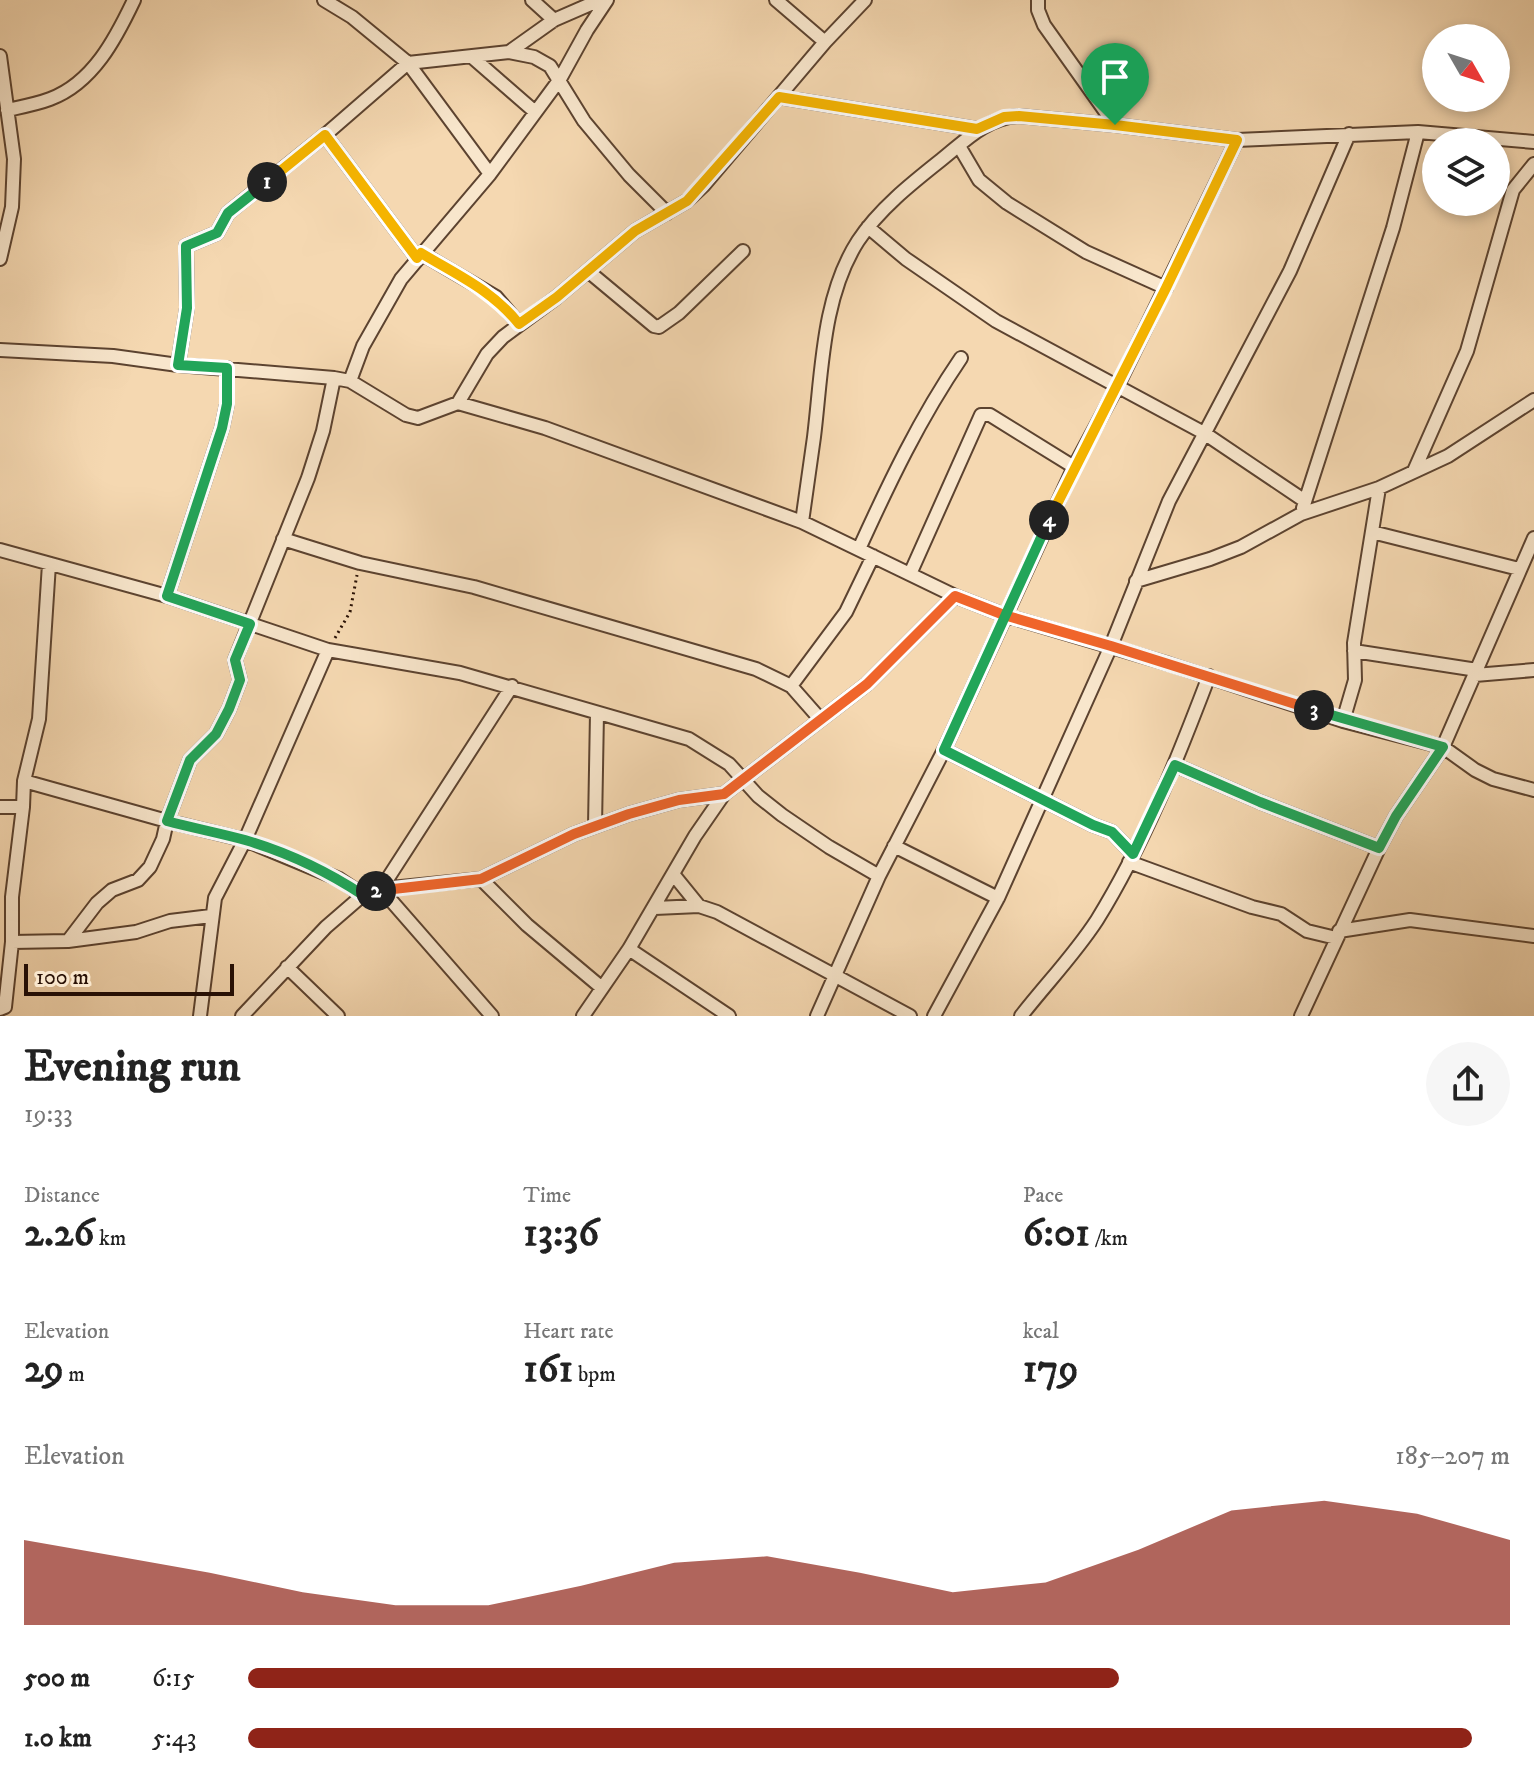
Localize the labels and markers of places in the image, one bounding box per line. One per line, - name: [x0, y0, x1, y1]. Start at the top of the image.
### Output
- pin: [1081, 43, 1149, 125]
- pin: 1: [247, 162, 287, 202]
- pin: 4: [1029, 500, 1069, 540]
- pin: 3: [1294, 690, 1334, 730]
- pin: 2: [356, 871, 396, 911]

